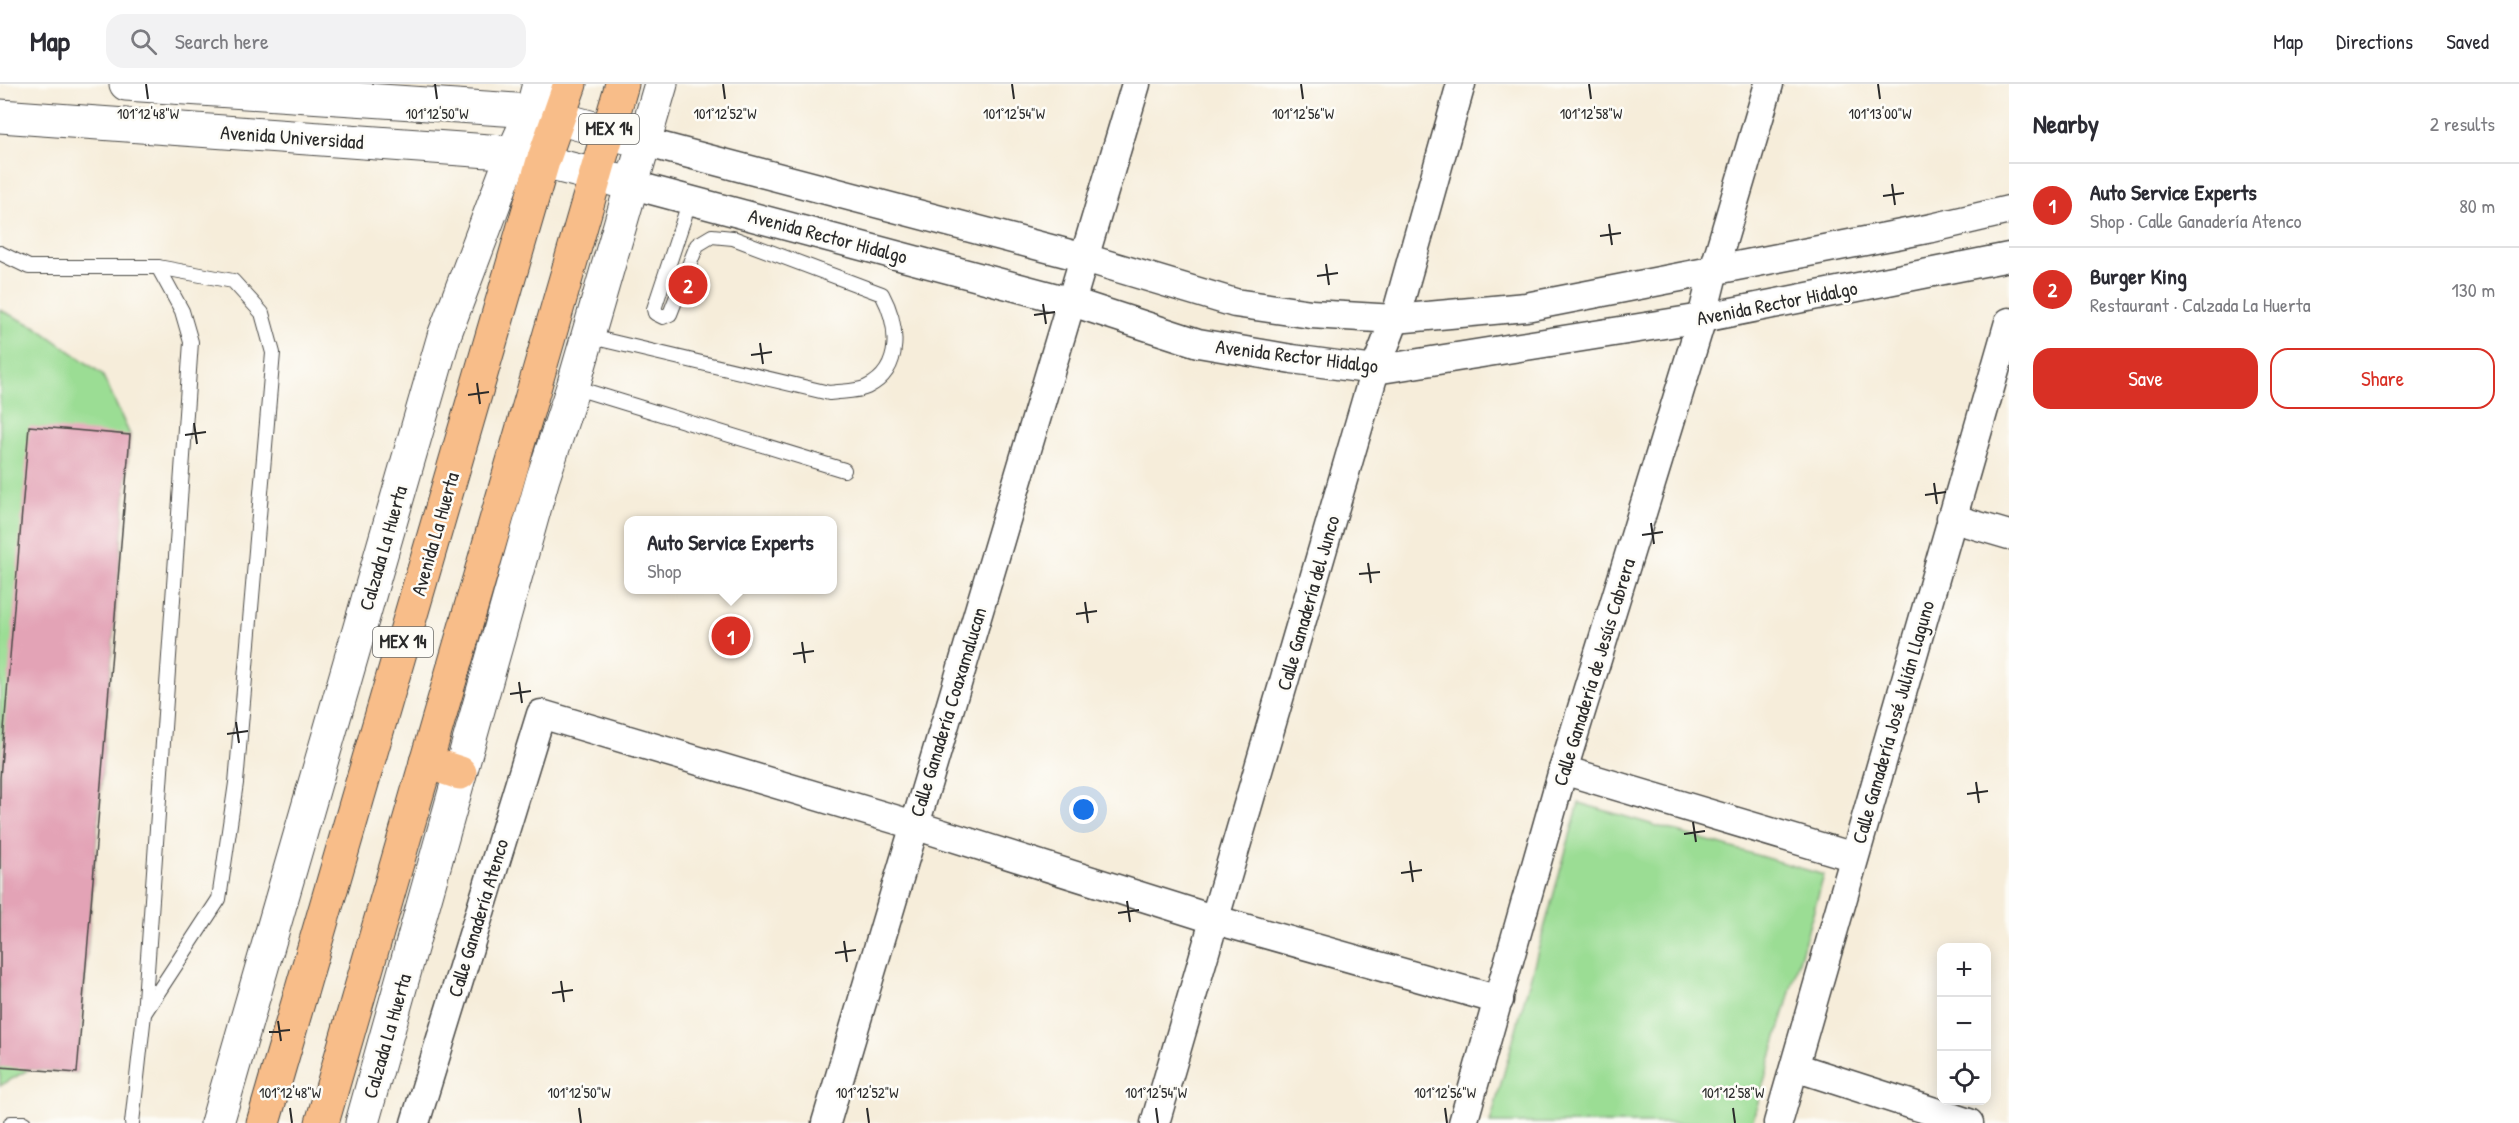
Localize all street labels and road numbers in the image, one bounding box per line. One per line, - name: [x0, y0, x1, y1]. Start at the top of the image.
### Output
- road number: MEX 14: [579, 114, 639, 144]
- street label: Avenida Universidad: [220, 118, 365, 155]
- street label: Avenida Rector Hidalgo: [746, 201, 910, 270]
- street label: Avenida Rector Hidalgo: [1694, 274, 1860, 331]
- street label: Avenida Rector Hidalgo: [1214, 332, 1380, 379]
- street label: Avenida La Huerta: [404, 469, 465, 599]
- street label: Calzada La Huerta: [352, 482, 413, 613]
- street label: Calle Ganadería del Junco: [1270, 512, 1345, 693]
- street label: Calle Ganadería de Jesús Cabrera: [1546, 555, 1641, 789]
- street label: Calle Ganadería José Julián Llaguno: [1845, 597, 1940, 847]
- street label: Calle Ganadería Coaxamalucan: [903, 604, 992, 820]
- road number: MEX 14: [373, 627, 433, 657]
- street label: Calle Ganadería Atenco: [441, 835, 514, 1000]
- street label: Calzada La Huerta: [356, 970, 417, 1101]

